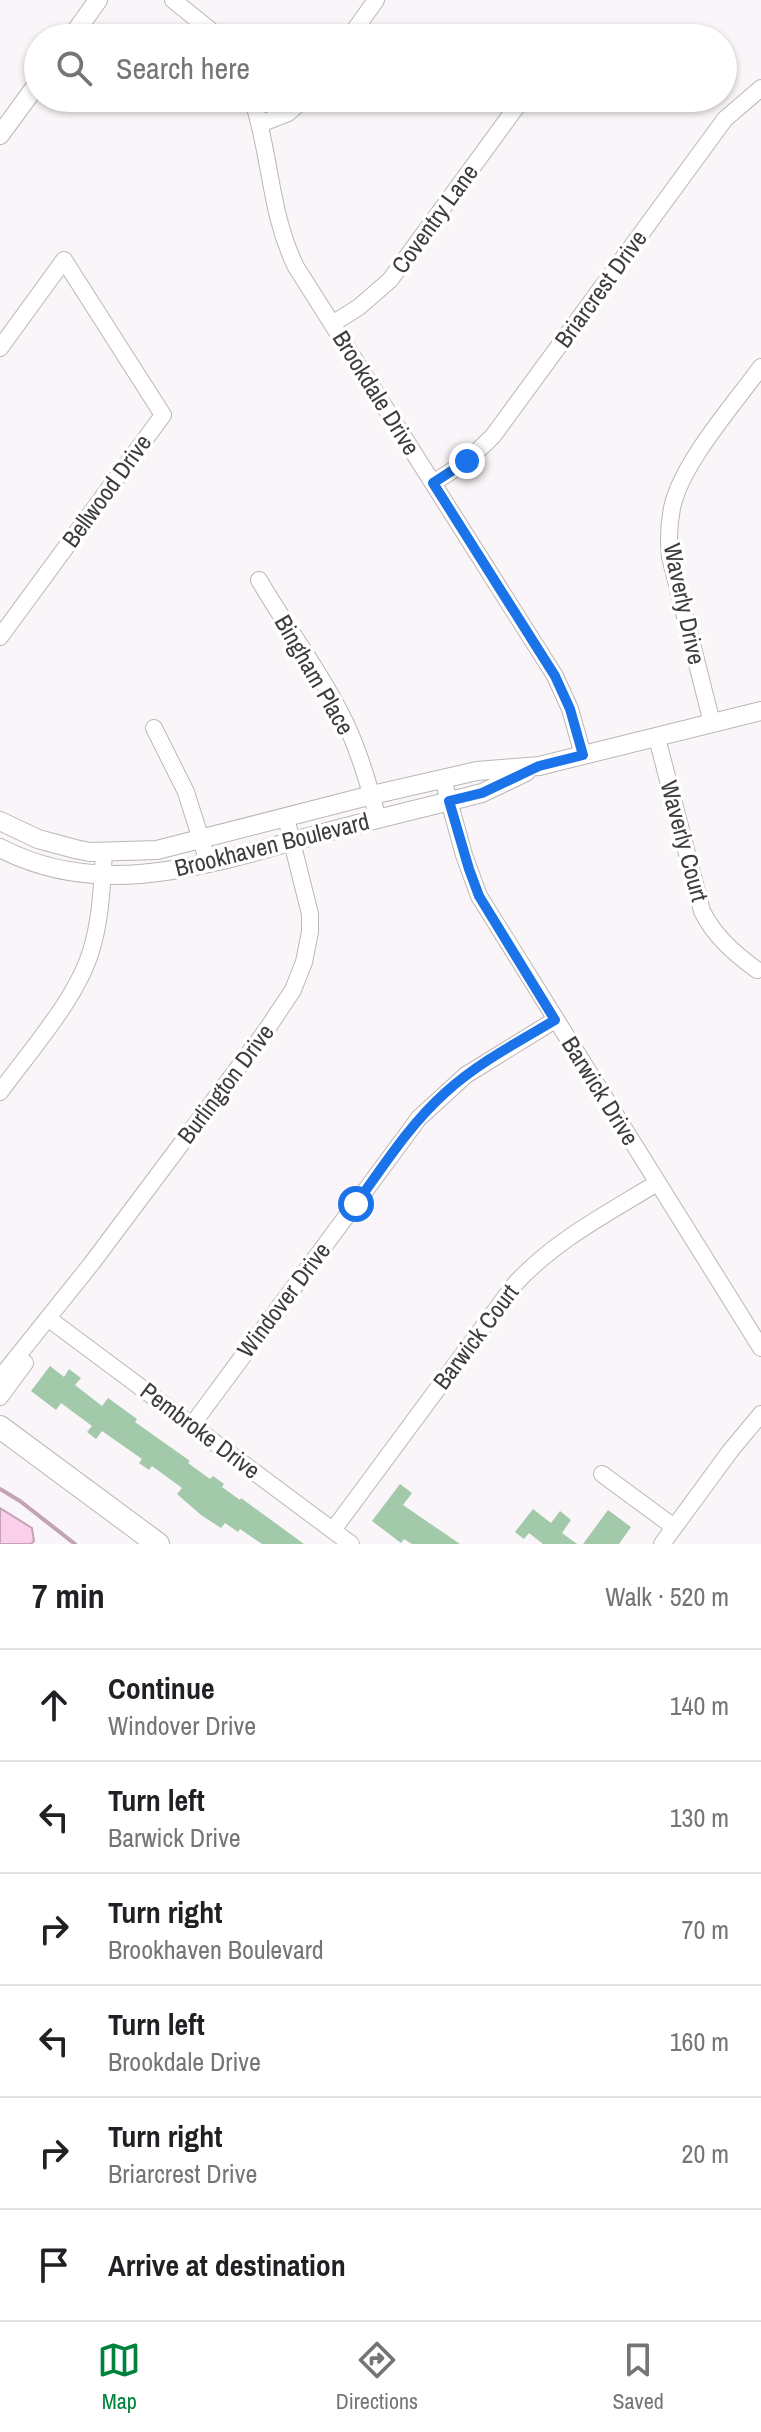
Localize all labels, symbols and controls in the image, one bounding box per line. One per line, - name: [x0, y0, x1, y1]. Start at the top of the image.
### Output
- search box: [24, 24, 737, 112]
- icon: search: [52, 46, 96, 90]
- text: Search here: [116, 48, 250, 88]
- street label: Coventry Lane: [384, 157, 485, 280]
- street label: Briarcrest Drive: [547, 223, 654, 354]
- street label: Brookdale Drive: [326, 324, 428, 461]
- street label: Bellwood Drive: [54, 427, 158, 553]
- route end: [449, 443, 485, 479]
- street label: Waverly Drive: [657, 540, 713, 667]
- street label: Bingham Place: [268, 609, 362, 740]
- street label: Waverly Court: [653, 777, 717, 905]
- street label: Brookhaven Boulevard: [171, 804, 372, 884]
- street label: Burlington Drive: [170, 1017, 281, 1150]
- street label: Barwick Drive: [555, 1030, 647, 1151]
- route start: [338, 1186, 374, 1222]
- street label: Windover Drive: [229, 1235, 337, 1364]
- street label: Barwick Court: [425, 1277, 525, 1395]
- street label: Pembroke Drive: [134, 1375, 267, 1486]
- text: 7 min: [32, 1573, 105, 1619]
- text: Walk · 520 m: [605, 1579, 729, 1614]
- text: Continue: [108, 1668, 215, 1708]
- icon: ahead: [32, 1683, 76, 1727]
- text: 140 m: [670, 1688, 729, 1723]
- text: Windover Drive: [108, 1708, 256, 1743]
- text: Turn left: [108, 1780, 205, 1820]
- icon: left: [32, 1795, 76, 1839]
- text: 130 m: [670, 1800, 729, 1835]
- text: Barwick Drive: [108, 1820, 241, 1855]
- text: Turn right: [108, 1892, 222, 1932]
- icon: right: [32, 1907, 76, 1951]
- text: 70 m: [682, 1912, 729, 1947]
- text: Brookhaven Boulevard: [108, 1932, 324, 1967]
- text: Turn left: [108, 2004, 205, 2044]
- icon: left: [32, 2019, 76, 2063]
- text: 160 m: [670, 2024, 729, 2059]
- text: Brookdale Drive: [108, 2044, 261, 2079]
- text: Turn right: [108, 2116, 222, 2156]
- icon: right: [32, 2131, 76, 2175]
- text: 20 m: [682, 2136, 729, 2171]
- text: Briarcrest Drive: [108, 2156, 257, 2191]
- icon: arrive: [32, 2243, 76, 2287]
- text: Arrive at destination: [108, 2245, 346, 2285]
- tab: Map: [97, 2338, 141, 2416]
- tab: Directions: [336, 2338, 418, 2416]
- tab: Saved: [613, 2338, 664, 2416]

